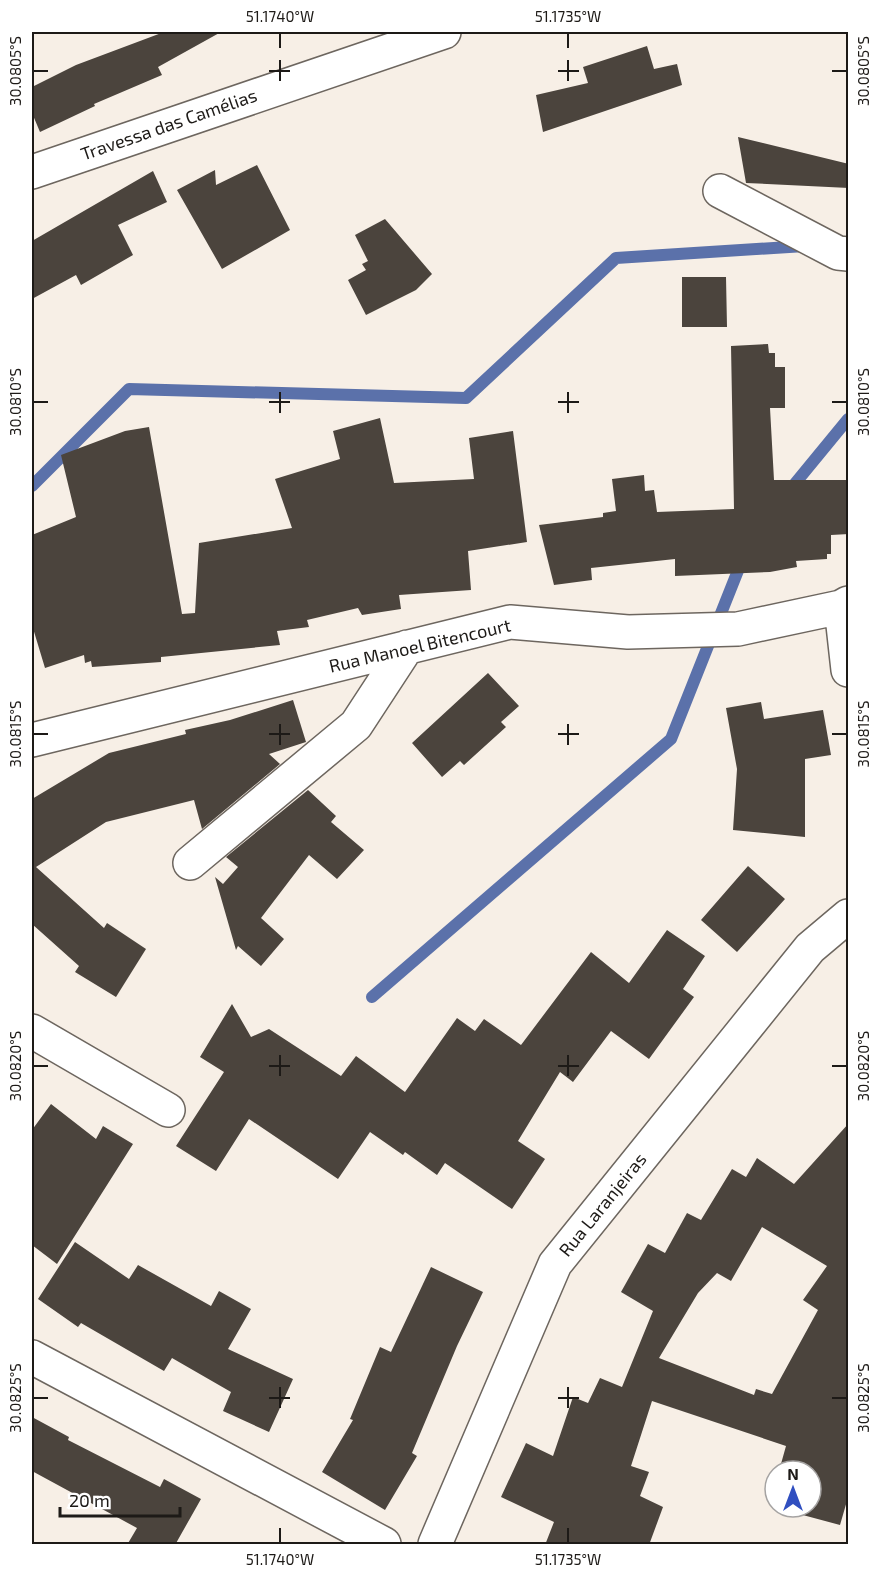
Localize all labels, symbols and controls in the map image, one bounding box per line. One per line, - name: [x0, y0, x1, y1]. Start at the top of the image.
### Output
- text: 51.1740°W: [246, 7, 314, 25]
- text: 51.1735°W: [535, 7, 601, 25]
- text: 30.0805°S: [6, 36, 24, 106]
- text: 30.0805°S: [854, 36, 872, 106]
- street label: Travessa das Camélias: [78, 84, 260, 165]
- text: 30.0810°S: [6, 368, 24, 436]
- text: 30.0810°S: [854, 368, 872, 436]
- street label: Rua Manoel Bitencourt: [327, 613, 513, 677]
- text: 30.0815°S: [6, 701, 24, 767]
- text: 30.0815°S: [854, 701, 872, 767]
- text: 30.0820°S: [6, 1031, 24, 1101]
- text: 30.0820°S: [854, 1031, 872, 1101]
- street label: Rua Laranjeiras: [554, 1148, 651, 1261]
- text: 30.0825°S: [6, 1363, 24, 1433]
- text: 30.0825°S: [854, 1363, 872, 1433]
- north arrow: [763, 1459, 823, 1519]
- text: N: [787, 1464, 799, 1483]
- scale bar: [60, 1480, 180, 1518]
- text: 20 m: [69, 1489, 110, 1511]
- text: 51.1740°W: [246, 1550, 314, 1568]
- text: 51.1735°W: [535, 1550, 601, 1568]

